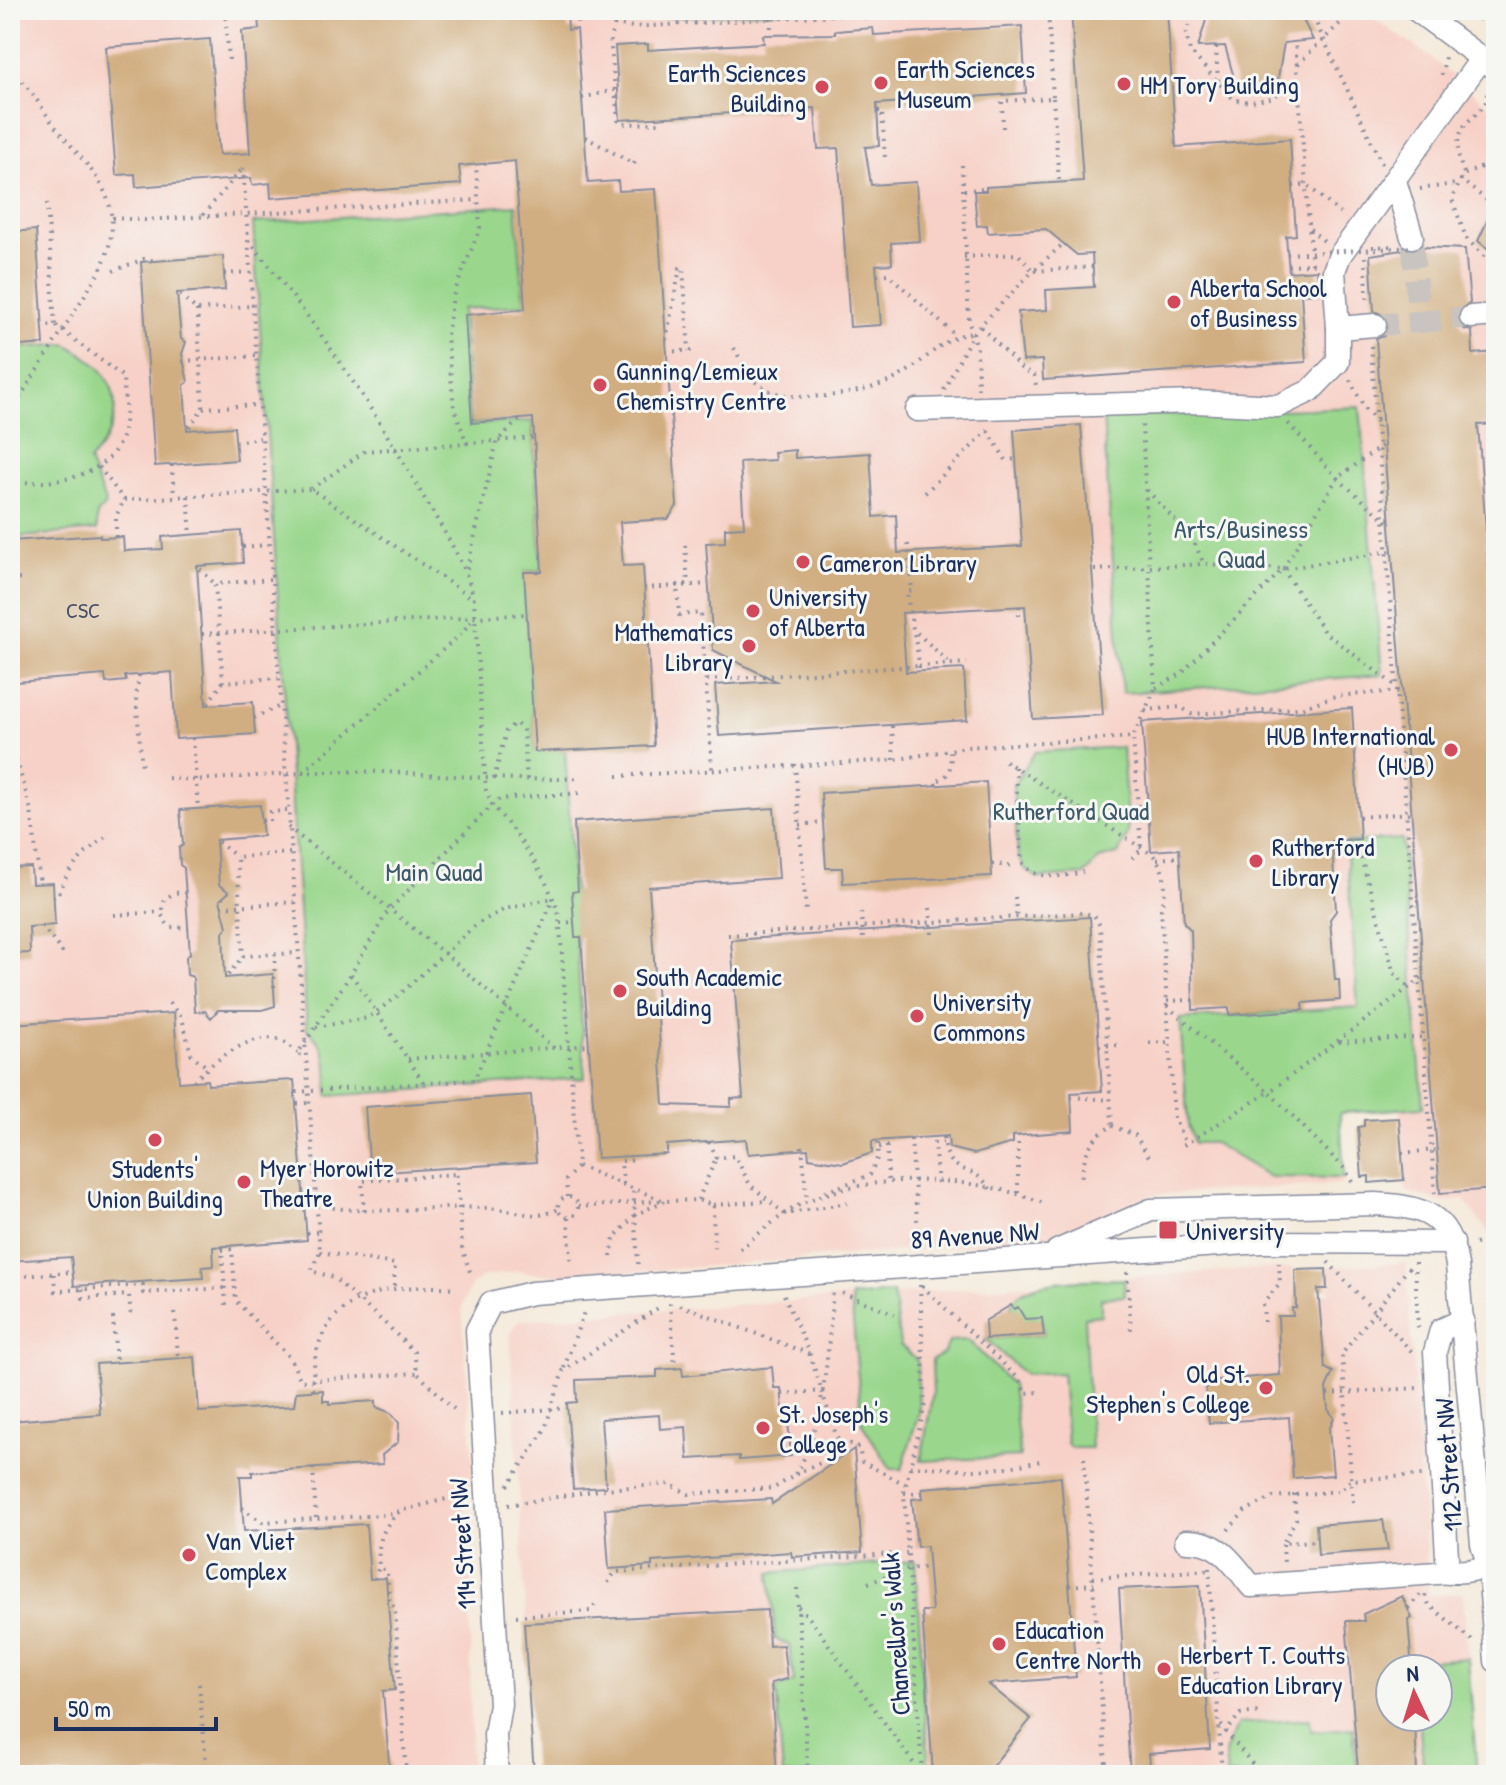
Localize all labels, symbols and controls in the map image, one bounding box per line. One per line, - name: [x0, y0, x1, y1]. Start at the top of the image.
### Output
- place label: Earth Sciences Museum: [897, 51, 1035, 116]
- place label: Earth Sciences Building: [668, 55, 806, 120]
- place label: HM Tory Building: [1140, 67, 1299, 102]
- marker: Earth Sciences Museum: [872, 74, 890, 92]
- marker: HM Tory Building: [1115, 75, 1133, 93]
- marker: Earth Sciences Building: [813, 78, 831, 96]
- place label: Alberta School of Business: [1190, 270, 1327, 335]
- marker: Alberta School of Business: [1165, 293, 1183, 311]
- place label: Gunning/Lemieux Chemistry Centre: [616, 353, 787, 418]
- marker: Gunning/Lemieux Chemistry Centre: [591, 376, 609, 394]
- park label: Arts/Business Quad: [1174, 511, 1308, 576]
- place label: Cameron Library: [819, 545, 977, 580]
- marker: Cameron Library: [794, 553, 812, 571]
- place label: University of Alberta: [769, 579, 867, 644]
- house number: CSC: [66, 595, 100, 625]
- marker: University of Alberta: [744, 602, 762, 620]
- place label: Mathematics Library: [614, 614, 733, 679]
- marker: Mathematics Library: [740, 637, 758, 655]
- place label: HUB International (HUB): [1266, 718, 1435, 783]
- marker: HUB International (HUB): [1442, 741, 1460, 759]
- park label: Rutherford Quad: [993, 793, 1149, 828]
- place label: Rutherford Library: [1272, 829, 1374, 894]
- marker: Rutherford Library: [1247, 852, 1265, 870]
- park label: Main Quad: [386, 854, 482, 889]
- place label: South Academic Building: [636, 959, 782, 1024]
- marker: South Academic Building: [611, 982, 629, 1000]
- place label: University Commons: [933, 984, 1031, 1049]
- marker: University Commons: [908, 1007, 926, 1025]
- marker: Students' Union Building: [146, 1131, 164, 1149]
- place label: Myer Horowitz Theatre: [260, 1150, 394, 1215]
- place label: Students' Union Building: [87, 1151, 223, 1216]
- marker: Myer Horowitz Theatre: [235, 1173, 253, 1191]
- street label: 89 Avenue NW: [910, 1213, 1040, 1257]
- place label: University: [1186, 1213, 1284, 1248]
- marker: University: [1157, 1219, 1179, 1241]
- place label: Old St. Stephen's College: [1086, 1356, 1250, 1421]
- marker: Old St. Stephen's College: [1257, 1379, 1275, 1397]
- place label: St. Joseph's College: [779, 1396, 888, 1461]
- street label: 112 Street NW: [1426, 1397, 1470, 1533]
- marker: St. Joseph's College: [754, 1419, 772, 1437]
- street label: 114 Street NW: [440, 1477, 484, 1611]
- place label: Van Vliet Complex: [205, 1523, 295, 1588]
- marker: Van Vliet Complex: [180, 1546, 198, 1564]
- street label: Chancellor's Walk: [872, 1551, 918, 1717]
- place label: Education Centre North: [1015, 1612, 1141, 1677]
- marker: Education Centre North: [990, 1635, 1008, 1653]
- place label: Herbert T. Coutts Education Library: [1180, 1637, 1345, 1702]
- north arrow: [1374, 1653, 1454, 1733]
- text: N: [1406, 1658, 1420, 1688]
- marker: Herbert T. Coutts Education Library: [1155, 1660, 1173, 1678]
- scale bar: [56, 1681, 216, 1731]
- text: 50 m: [68, 1692, 111, 1724]

